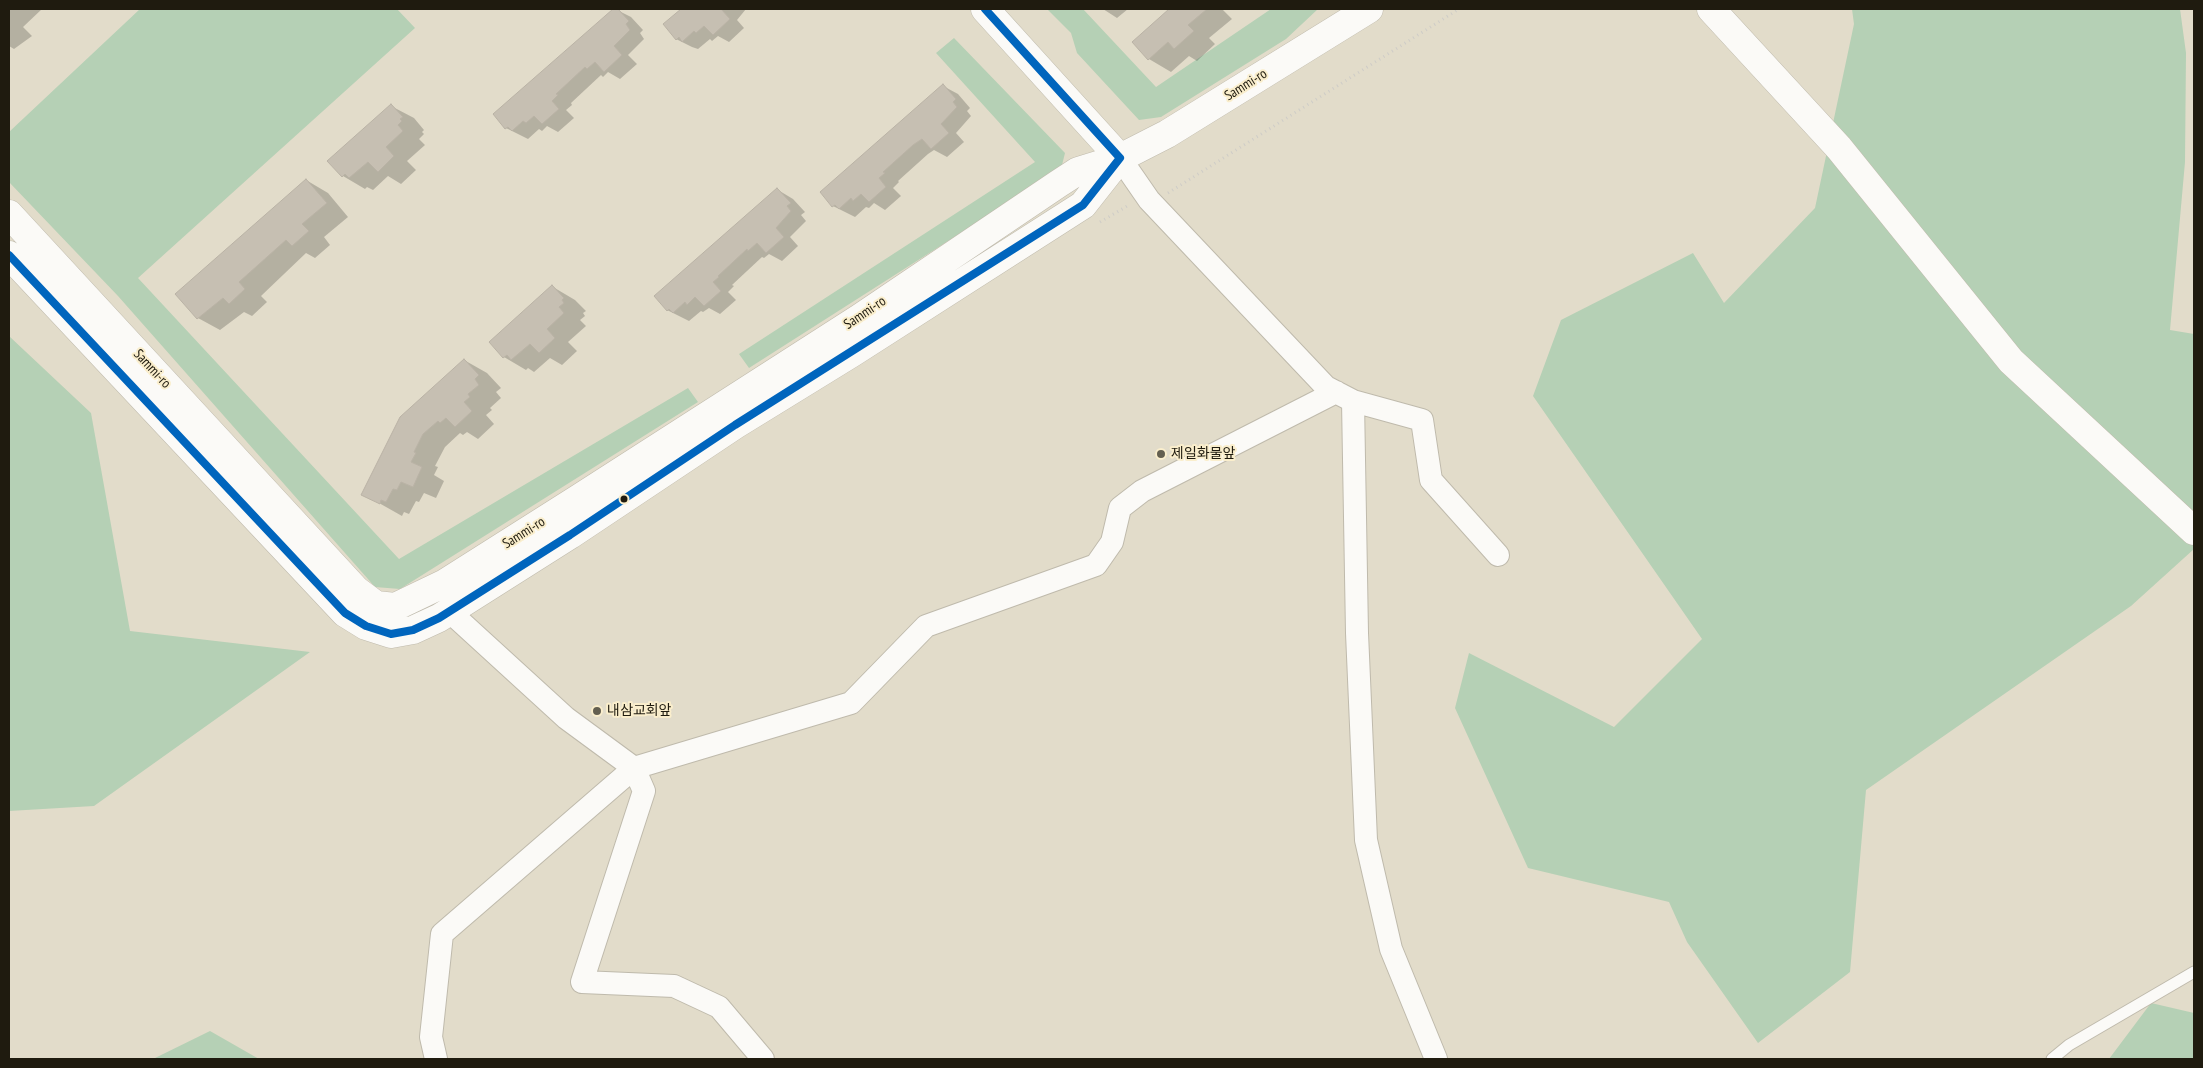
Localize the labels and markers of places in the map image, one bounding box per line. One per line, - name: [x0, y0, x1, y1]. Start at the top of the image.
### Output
- place label: 제일화물앞: [1171, 446, 1235, 462]
- marker: 제일화물앞: [1155, 448, 1167, 460]
- unlabelled marker: [619, 494, 629, 504]
- place label: 내삼교회앞: [607, 703, 671, 719]
- marker: 내삼교회앞: [591, 705, 603, 717]

